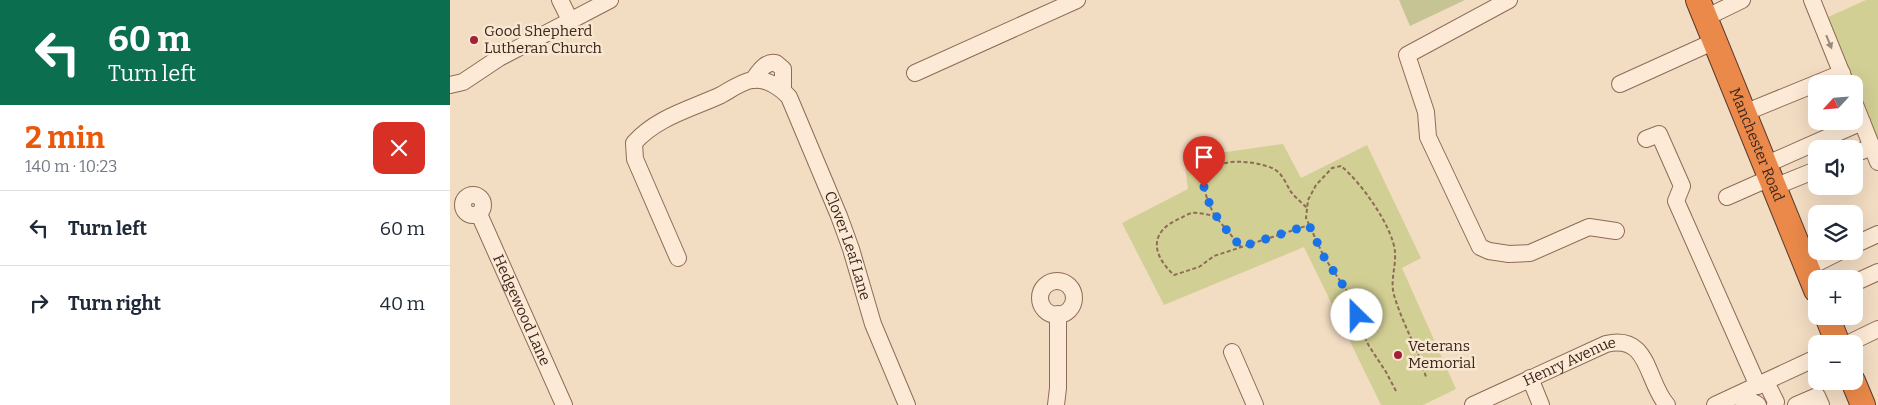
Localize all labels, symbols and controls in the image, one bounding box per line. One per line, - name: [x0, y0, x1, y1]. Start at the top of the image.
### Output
- text: 60 m: [108, 18, 191, 60]
- icon: left: [25, 20, 90, 85]
- place label: Good Shepherd Lutheran Church: [484, 22, 603, 57]
- marker: Good Shepherd Lutheran Church: [468, 34, 480, 46]
- one-way arrow: [1825, 35, 1833, 50]
- text: Turn left: [108, 60, 196, 87]
- north arrow: [1808, 75, 1862, 130]
- map controls: [1808, 75, 1863, 390]
- street label: Manchester Road: [1726, 85, 1788, 204]
- text: 2 min: [25, 120, 105, 156]
- button: close: [373, 122, 425, 174]
- pin: [1183, 136, 1225, 187]
- button: sound: [1808, 140, 1863, 195]
- icon: arrive: [1190, 143, 1218, 171]
- text: 140 m · 10:23: [25, 157, 117, 176]
- street label: Clover Leaf Lane: [821, 188, 875, 302]
- button: layers: [1808, 205, 1863, 260]
- icon: left: [25, 214, 53, 242]
- text: Turn left: [68, 217, 147, 240]
- text: 60 m: [380, 217, 425, 240]
- street label: Hedgewood Lane: [489, 251, 554, 368]
- button: +: [1808, 270, 1863, 325]
- position arrow: [1330, 288, 1382, 340]
- icon: right: [25, 289, 53, 317]
- text: Turn right: [68, 292, 161, 315]
- text: 40 m: [380, 292, 425, 315]
- street label: Henry Avenue: [1520, 333, 1617, 390]
- button: −: [1808, 335, 1863, 390]
- place label: Veterans Memorial: [1408, 337, 1475, 372]
- marker: Veterans Memorial: [1392, 349, 1404, 361]

